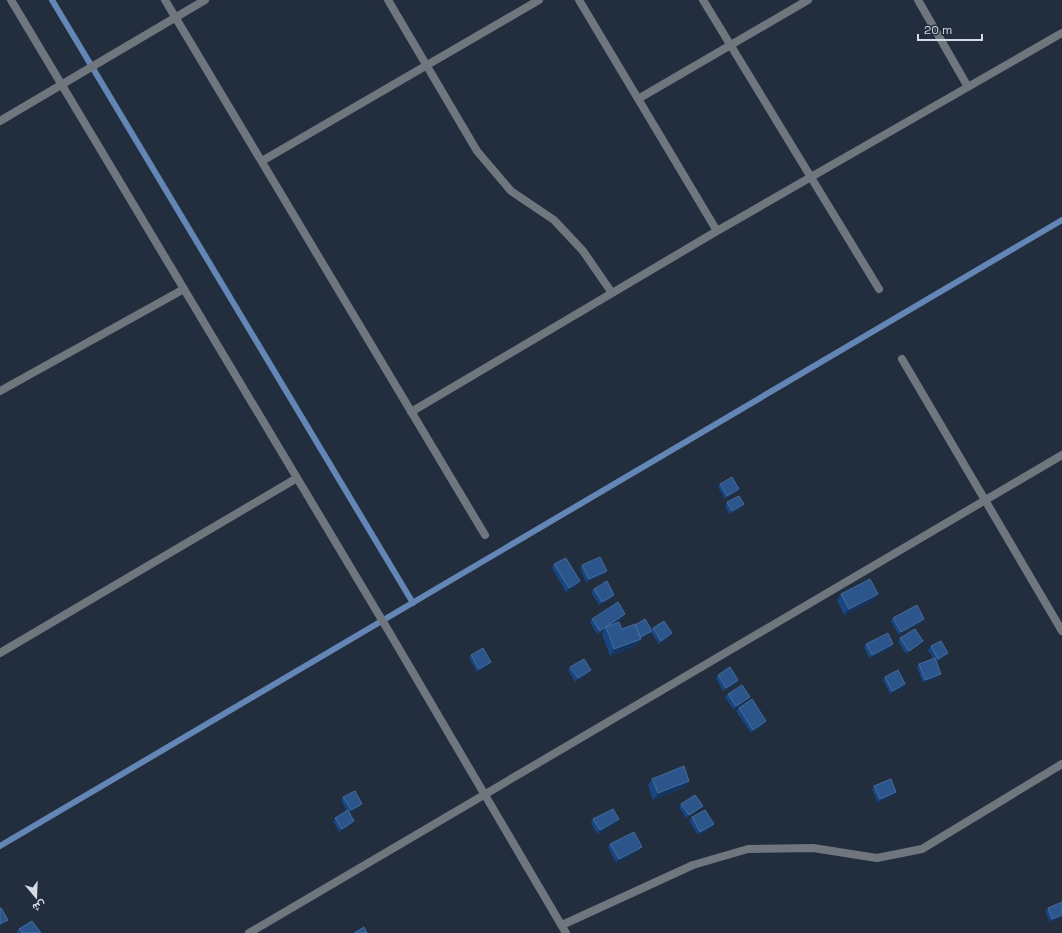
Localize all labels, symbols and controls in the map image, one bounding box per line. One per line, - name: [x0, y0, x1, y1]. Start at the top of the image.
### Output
- scale bar: [918, 16, 982, 42]
- text: 20 m: [924, 22, 952, 38]
- north arrow: [16, 877, 56, 917]
- text: ش: [31, 898, 48, 915]

